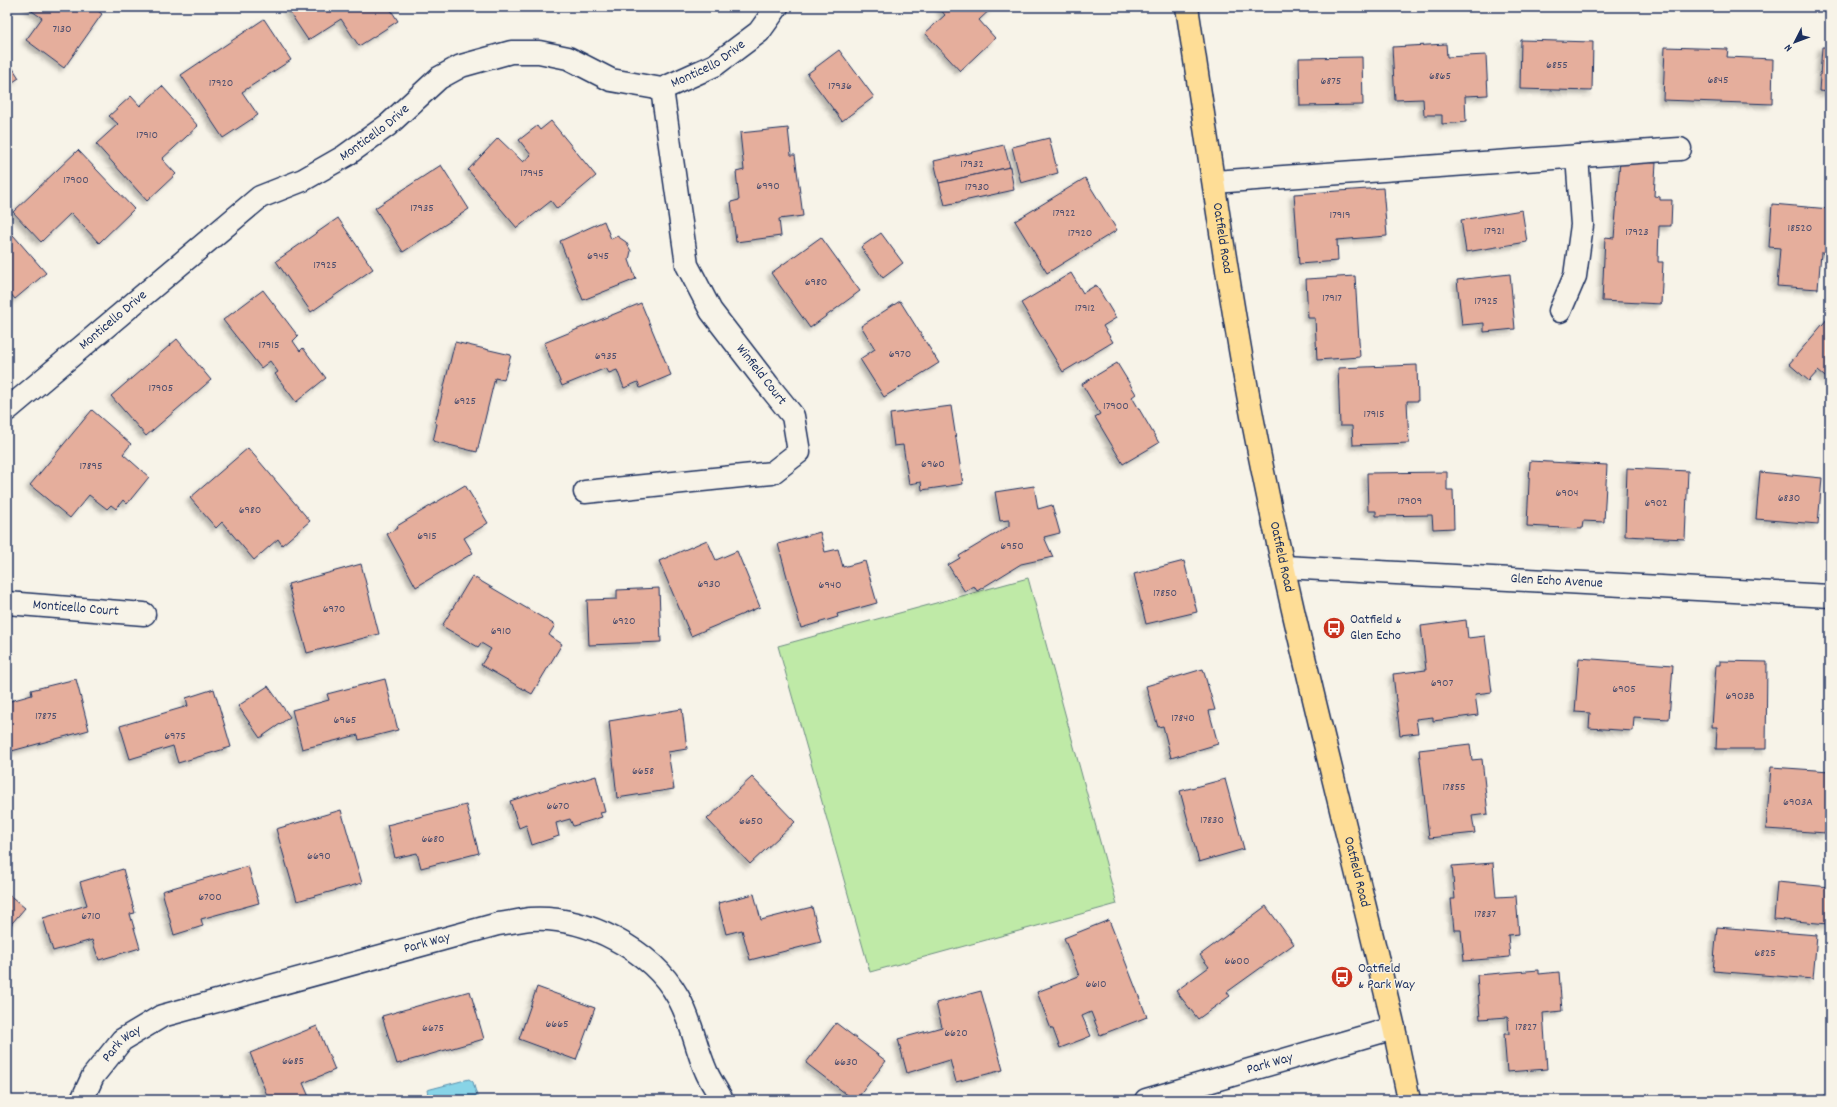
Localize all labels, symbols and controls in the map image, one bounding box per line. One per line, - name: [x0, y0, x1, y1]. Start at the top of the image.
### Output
- house number: 7130: [52, 21, 72, 38]
- north arrow: [1775, 22, 1815, 62]
- street label: Monticello Drive: [668, 35, 750, 94]
- text: N: [1781, 40, 1797, 55]
- house number: 6855: [1546, 57, 1568, 74]
- house number: 6865: [1429, 68, 1451, 85]
- house number: 6845: [1707, 72, 1729, 89]
- house number: 6875: [1321, 73, 1341, 90]
- house number: 17920: [209, 75, 233, 92]
- house number: 17936: [828, 78, 852, 95]
- street label: Monticello Drive: [336, 100, 414, 167]
- house number: 17910: [136, 127, 158, 144]
- house number: 17932: [960, 156, 984, 173]
- house number: 17945: [520, 165, 544, 182]
- house number: 17900: [63, 172, 89, 189]
- house number: 6990: [756, 178, 780, 195]
- house number: 17930: [965, 179, 989, 196]
- house number: 17935: [410, 200, 434, 217]
- street label: Oatfield Road: [1206, 201, 1237, 275]
- house number: 17922: [1052, 205, 1076, 222]
- house number: 17919: [1330, 207, 1350, 224]
- house number: 18520: [1788, 220, 1812, 237]
- house number: 17921: [1484, 223, 1504, 240]
- house number: 17923: [1625, 224, 1649, 241]
- house number: 17920: [1068, 225, 1092, 242]
- house number: 6945: [587, 248, 609, 265]
- house number: 17925: [313, 257, 337, 274]
- house number: 6980: [805, 274, 827, 291]
- street label: Monticello Drive: [75, 286, 152, 355]
- house number: 17917: [1322, 290, 1342, 307]
- house number: 17925: [1474, 293, 1498, 310]
- house number: 17912: [1075, 300, 1095, 317]
- house number: 17915: [259, 337, 279, 354]
- street label: Winfield Court: [731, 340, 791, 410]
- house number: 6970: [889, 346, 911, 363]
- house number: 6935: [595, 348, 617, 365]
- house number: 17905: [149, 380, 173, 397]
- house number: 6925: [454, 393, 476, 410]
- house number: 17900: [1103, 398, 1129, 415]
- house number: 17915: [1364, 406, 1384, 423]
- house number: 6960: [921, 456, 945, 473]
- house number: 17895: [79, 458, 103, 475]
- house number: 6904: [1556, 485, 1578, 502]
- house number: 6830: [1778, 490, 1800, 507]
- house number: 17909: [1398, 493, 1422, 510]
- house number: 6902: [1644, 495, 1668, 512]
- house number: 6980: [239, 502, 261, 519]
- street label: Oatfield Road: [1264, 520, 1299, 594]
- house number: 6915: [417, 528, 437, 545]
- house number: 6950: [1000, 538, 1024, 555]
- street label: Glen Echo Avenue: [1510, 569, 1603, 594]
- house number: 6930: [697, 576, 721, 593]
- house number: 6940: [819, 577, 841, 594]
- house number: 17850: [1153, 585, 1177, 602]
- street label: Monticello Court: [32, 595, 120, 622]
- house number: 6970: [323, 601, 345, 618]
- place label: Oatfield & Glen Echo: [1350, 610, 1402, 646]
- house number: 6920: [612, 613, 636, 630]
- bus stop icon: Oatfield & Glen Echo: [1321, 615, 1347, 641]
- house number: 6910: [491, 623, 511, 640]
- house number: 6907: [1431, 675, 1454, 692]
- house number: 6905: [1612, 681, 1636, 698]
- house number: 6903B: [1726, 688, 1755, 705]
- house number: 17875: [35, 708, 57, 725]
- house number: 17840: [1171, 710, 1195, 727]
- house number: 6965: [334, 712, 356, 729]
- house number: 6975: [164, 728, 186, 745]
- house number: 6658: [632, 763, 654, 780]
- house number: 17855: [1442, 779, 1466, 796]
- house number: 6903A: [1783, 794, 1813, 811]
- house number: 6670: [547, 798, 569, 815]
- house number: 17830: [1200, 812, 1224, 829]
- house number: 6650: [739, 813, 763, 830]
- house number: 6680: [421, 831, 445, 848]
- street label: Oatfield Road: [1338, 835, 1375, 909]
- house number: 6690: [307, 848, 331, 865]
- house number: 6700: [198, 889, 222, 906]
- house number: 17837: [1474, 906, 1496, 923]
- house number: 6710: [81, 908, 101, 925]
- street label: Park Way: [401, 927, 453, 959]
- house number: 6825: [1754, 945, 1776, 962]
- house number: 6600: [1225, 953, 1249, 970]
- place label: Oatfield & Park Way: [1358, 959, 1415, 995]
- bus stop icon: Oatfield & Park Way: [1329, 964, 1355, 990]
- house number: 6610: [1086, 976, 1106, 993]
- house number: 6665: [545, 1016, 569, 1033]
- house number: 17827: [1515, 1019, 1537, 1036]
- street label: Park Way: [98, 1020, 145, 1067]
- house number: 6675: [422, 1020, 444, 1037]
- house number: 6620: [944, 1025, 968, 1042]
- street label: Park Way: [1244, 1048, 1296, 1080]
- house number: 6685: [282, 1053, 304, 1070]
- house number: 6630: [834, 1054, 858, 1071]

